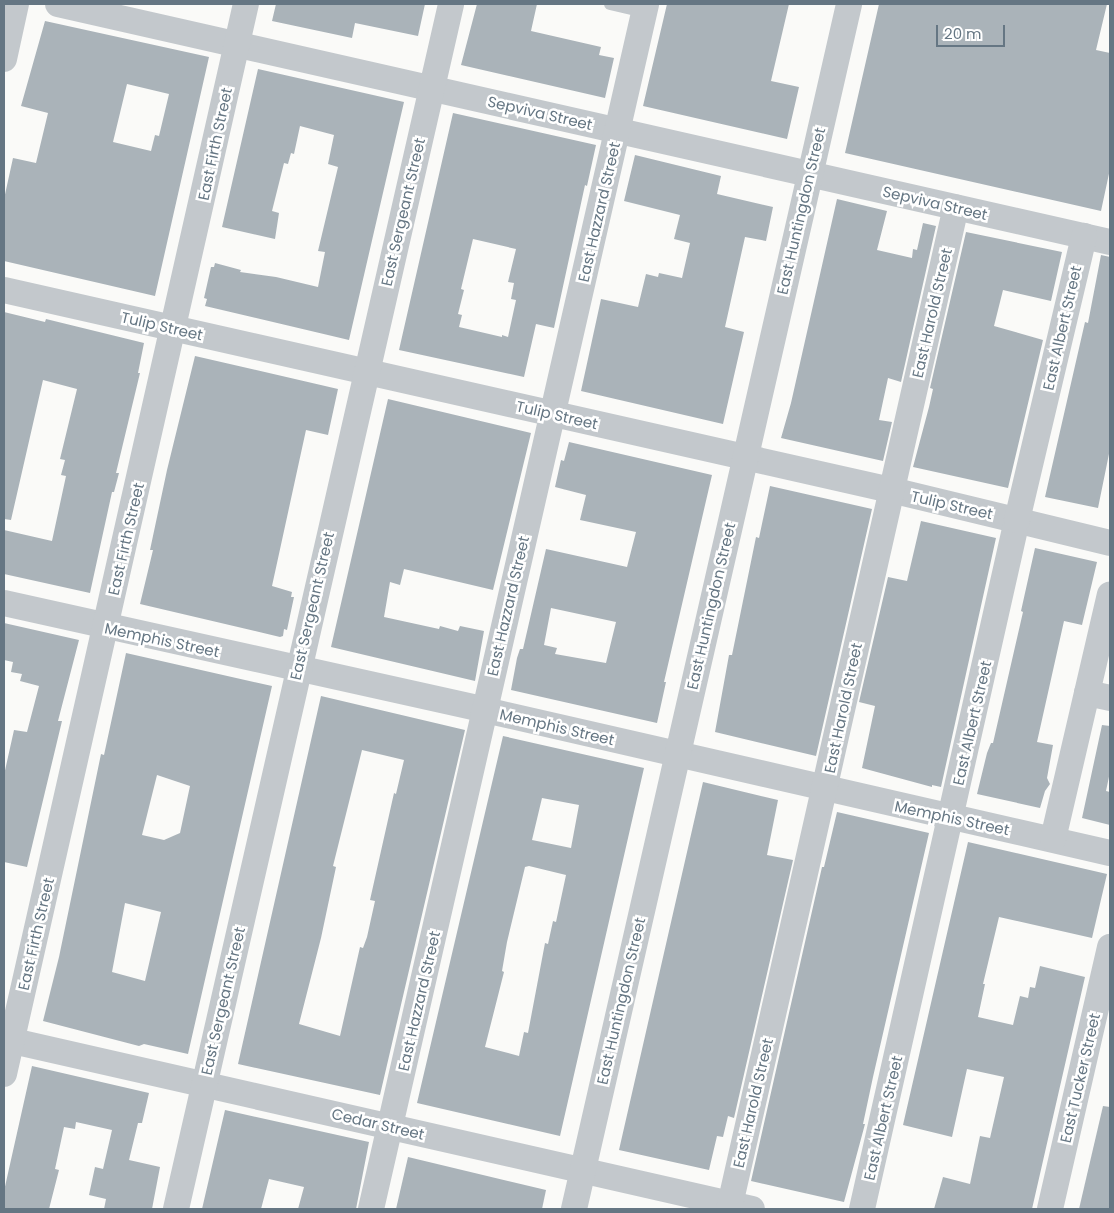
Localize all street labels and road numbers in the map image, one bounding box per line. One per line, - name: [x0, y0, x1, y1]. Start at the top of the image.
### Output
- street label: East Firth Street: [194, 86, 236, 202]
- street label: Sepviva Street: [486, 92, 594, 134]
- street label: East Huntingdon Street: [773, 126, 829, 296]
- street label: East Sergeant Street: [377, 136, 429, 288]
- street label: East Hazzard Street: [574, 140, 624, 284]
- street label: Sepviva Street: [881, 182, 989, 224]
- street label: East Harold Street: [908, 246, 956, 380]
- street label: East Albert Street: [1039, 264, 1085, 392]
- street label: Tulip Street: [119, 308, 205, 344]
- street label: Tulip Street: [514, 397, 600, 433]
- street label: East Firth Street: [104, 481, 148, 597]
- street label: Tulip Street: [909, 487, 995, 523]
- street label: East Huntingdon Street: [683, 521, 739, 691]
- street label: East Sergeant Street: [286, 530, 338, 682]
- street label: East Hazzard Street: [483, 534, 533, 678]
- street label: Memphis Street: [103, 619, 221, 661]
- street label: East Harold Street: [820, 641, 866, 775]
- street label: East Albert Street: [949, 659, 995, 787]
- street label: Memphis Street: [498, 705, 616, 749]
- street label: Memphis Street: [893, 797, 1011, 839]
- street label: East Firth Street: [14, 876, 58, 992]
- street label: East Huntingdon Street: [593, 916, 649, 1086]
- street label: East Sergeant Street: [197, 925, 249, 1077]
- street label: East Hazzard Street: [394, 929, 444, 1073]
- street label: East Tucker Street: [1056, 1011, 1104, 1145]
- street label: East Harold Street: [729, 1036, 777, 1170]
- street label: East Albert Street: [860, 1054, 906, 1182]
- street label: Cedar Street: [330, 1105, 426, 1143]

